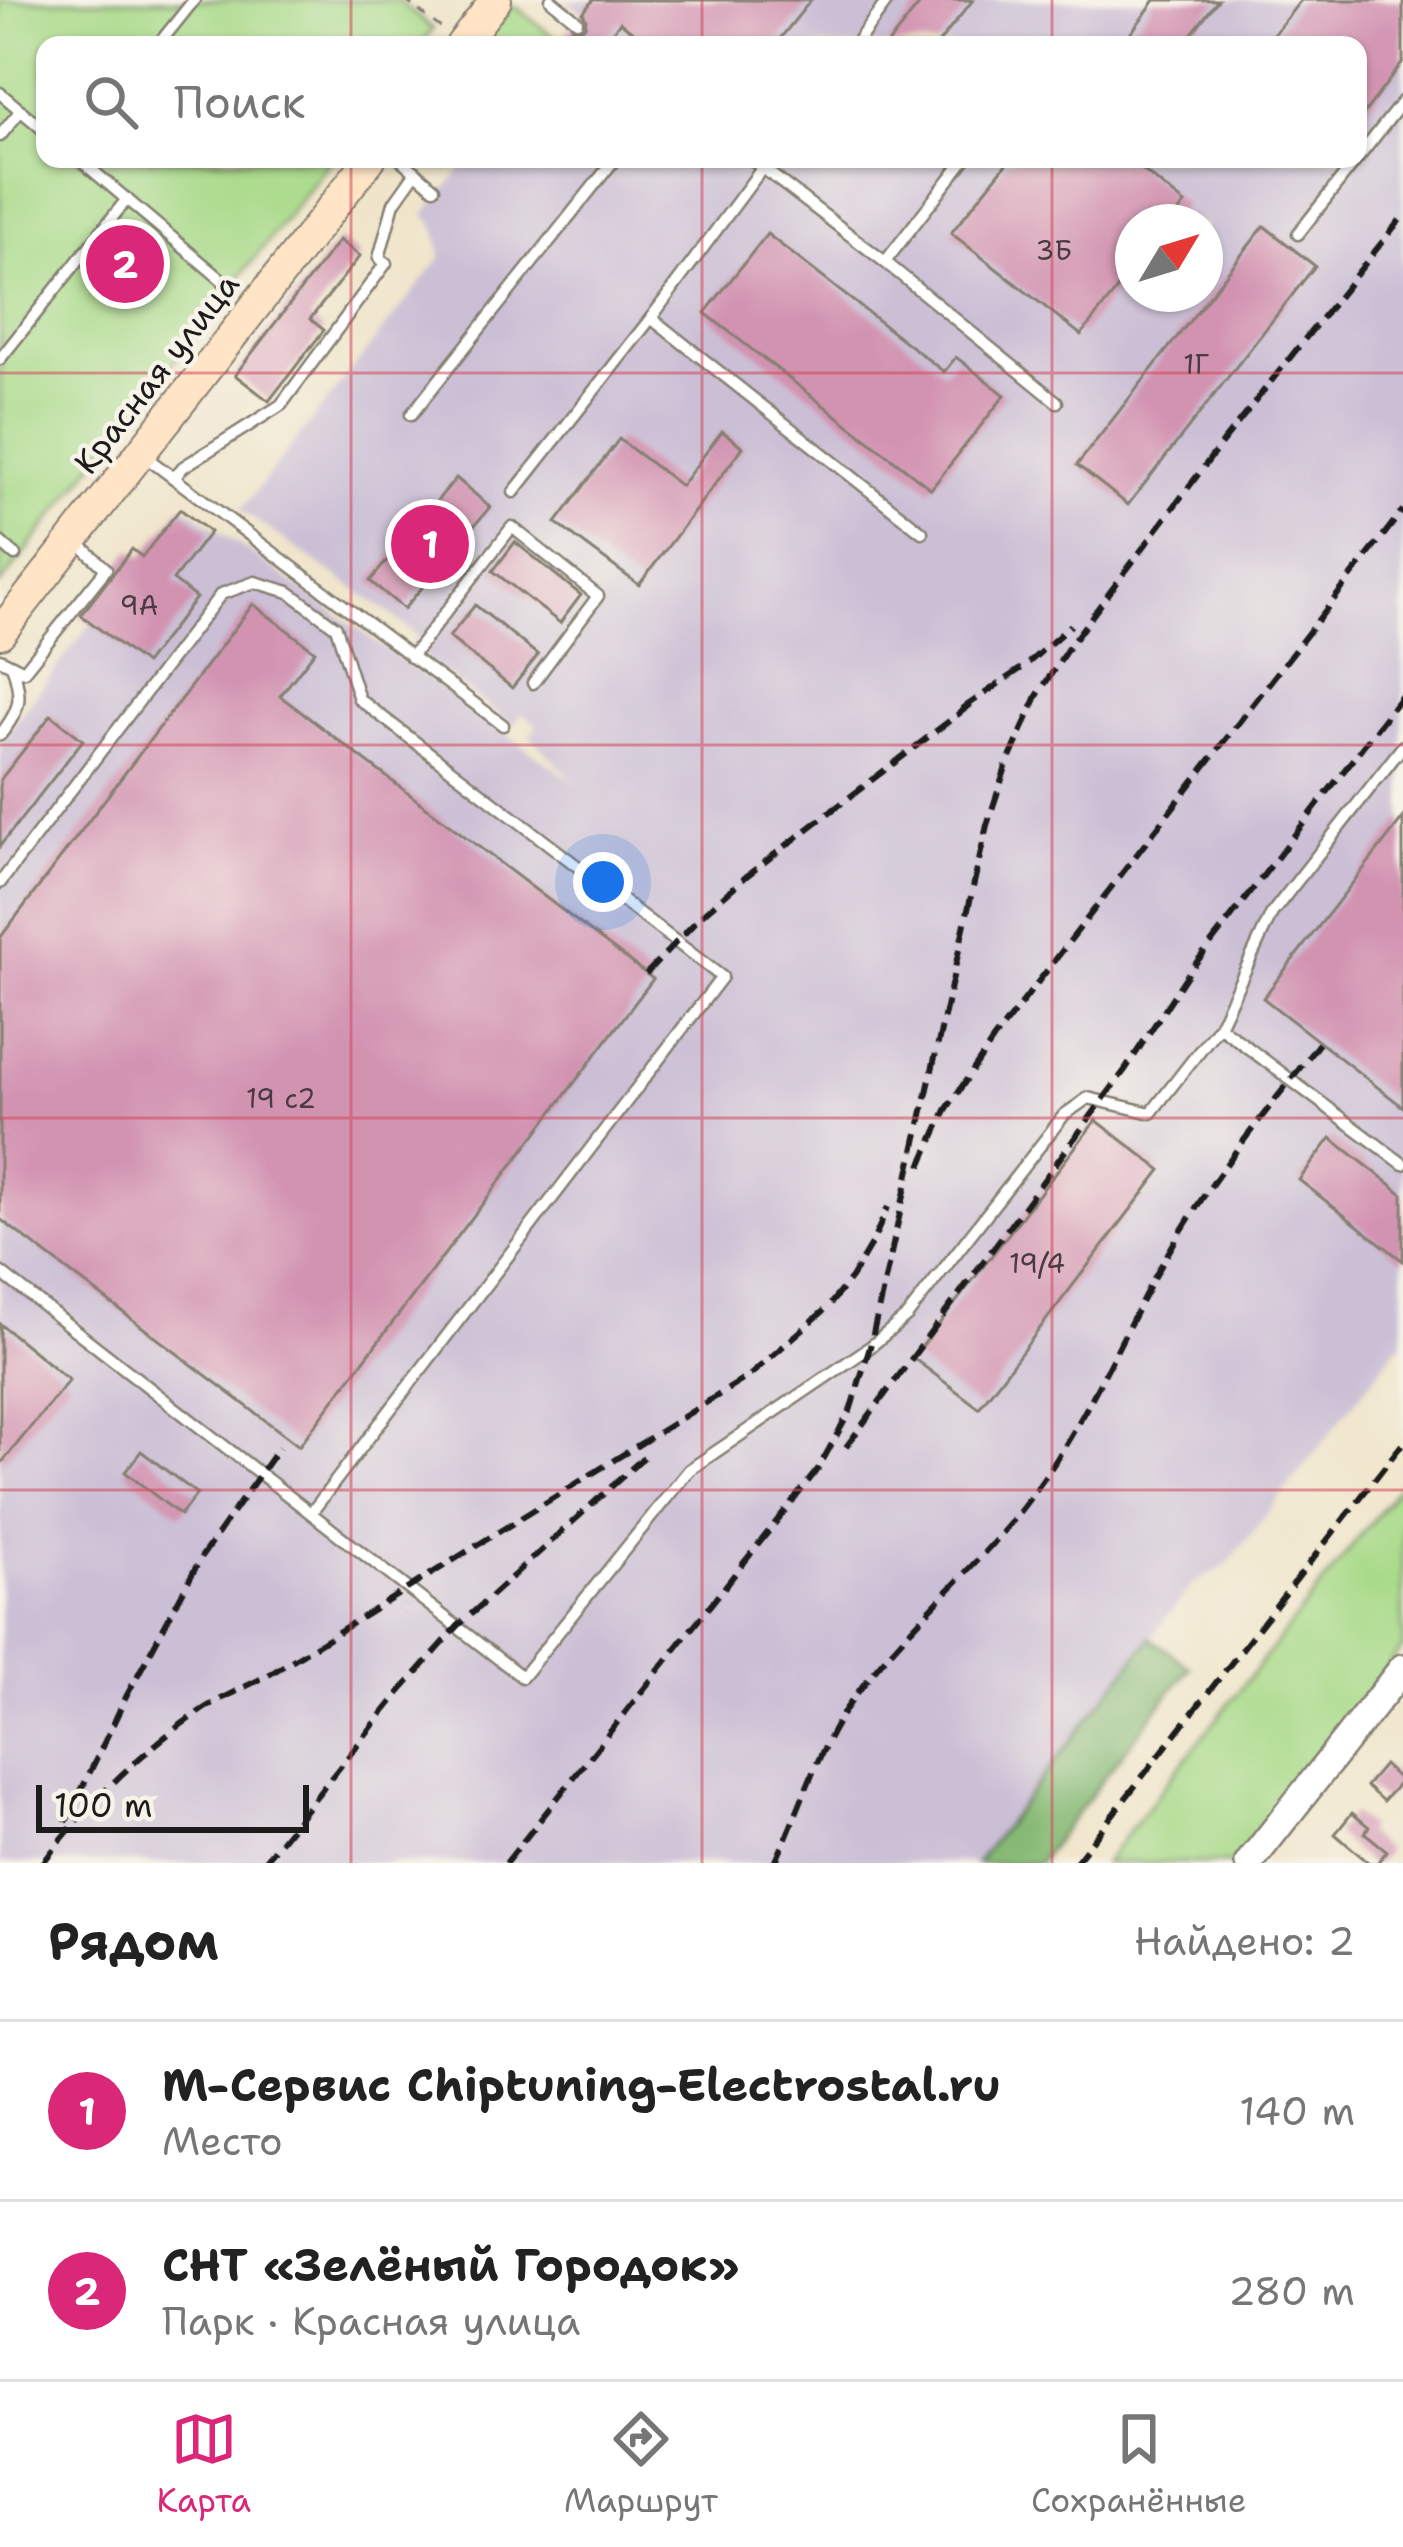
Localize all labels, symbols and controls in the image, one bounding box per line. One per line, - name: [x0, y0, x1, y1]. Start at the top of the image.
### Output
- search box: [36, 36, 1367, 168]
- icon: search: [78, 69, 144, 135]
- text: Поиск: [174, 72, 305, 132]
- north arrow: [1115, 204, 1223, 312]
- pin: 2: [86, 219, 164, 309]
- house number: 3Б: [1036, 232, 1072, 269]
- street label: Красная улица: [64, 263, 249, 483]
- house number: 1Г: [1183, 346, 1209, 383]
- pin: 1: [391, 499, 469, 589]
- house number: 9А: [120, 587, 158, 624]
- your location: [573, 852, 633, 912]
- house number: 19 с2: [246, 1080, 316, 1117]
- house number: 19/4: [1009, 1245, 1065, 1282]
- scale bar: [36, 1779, 309, 1832]
- text: 100 m: [54, 1783, 153, 1828]
- text: Рядом: [48, 1907, 219, 1975]
- text: Найдено: 2: [1134, 1915, 1355, 1967]
- text: M-Сервис Chiptuning-Electrostal.ru: [162, 2055, 1001, 2115]
- text: 1: [78, 2085, 96, 2137]
- text: 140 m: [1239, 2085, 1355, 2137]
- text: Место: [162, 2115, 283, 2167]
- text: СНТ «Зелёный Городок»: [162, 2235, 739, 2295]
- text: 2: [73, 2265, 101, 2317]
- text: 280 m: [1228, 2265, 1355, 2317]
- text: Парк · Красная улица: [162, 2295, 580, 2347]
- tab: Карта: [157, 2406, 251, 2523]
- tab: Маршрут: [564, 2406, 718, 2523]
- tab: Сохранённые: [1031, 2406, 1246, 2523]

